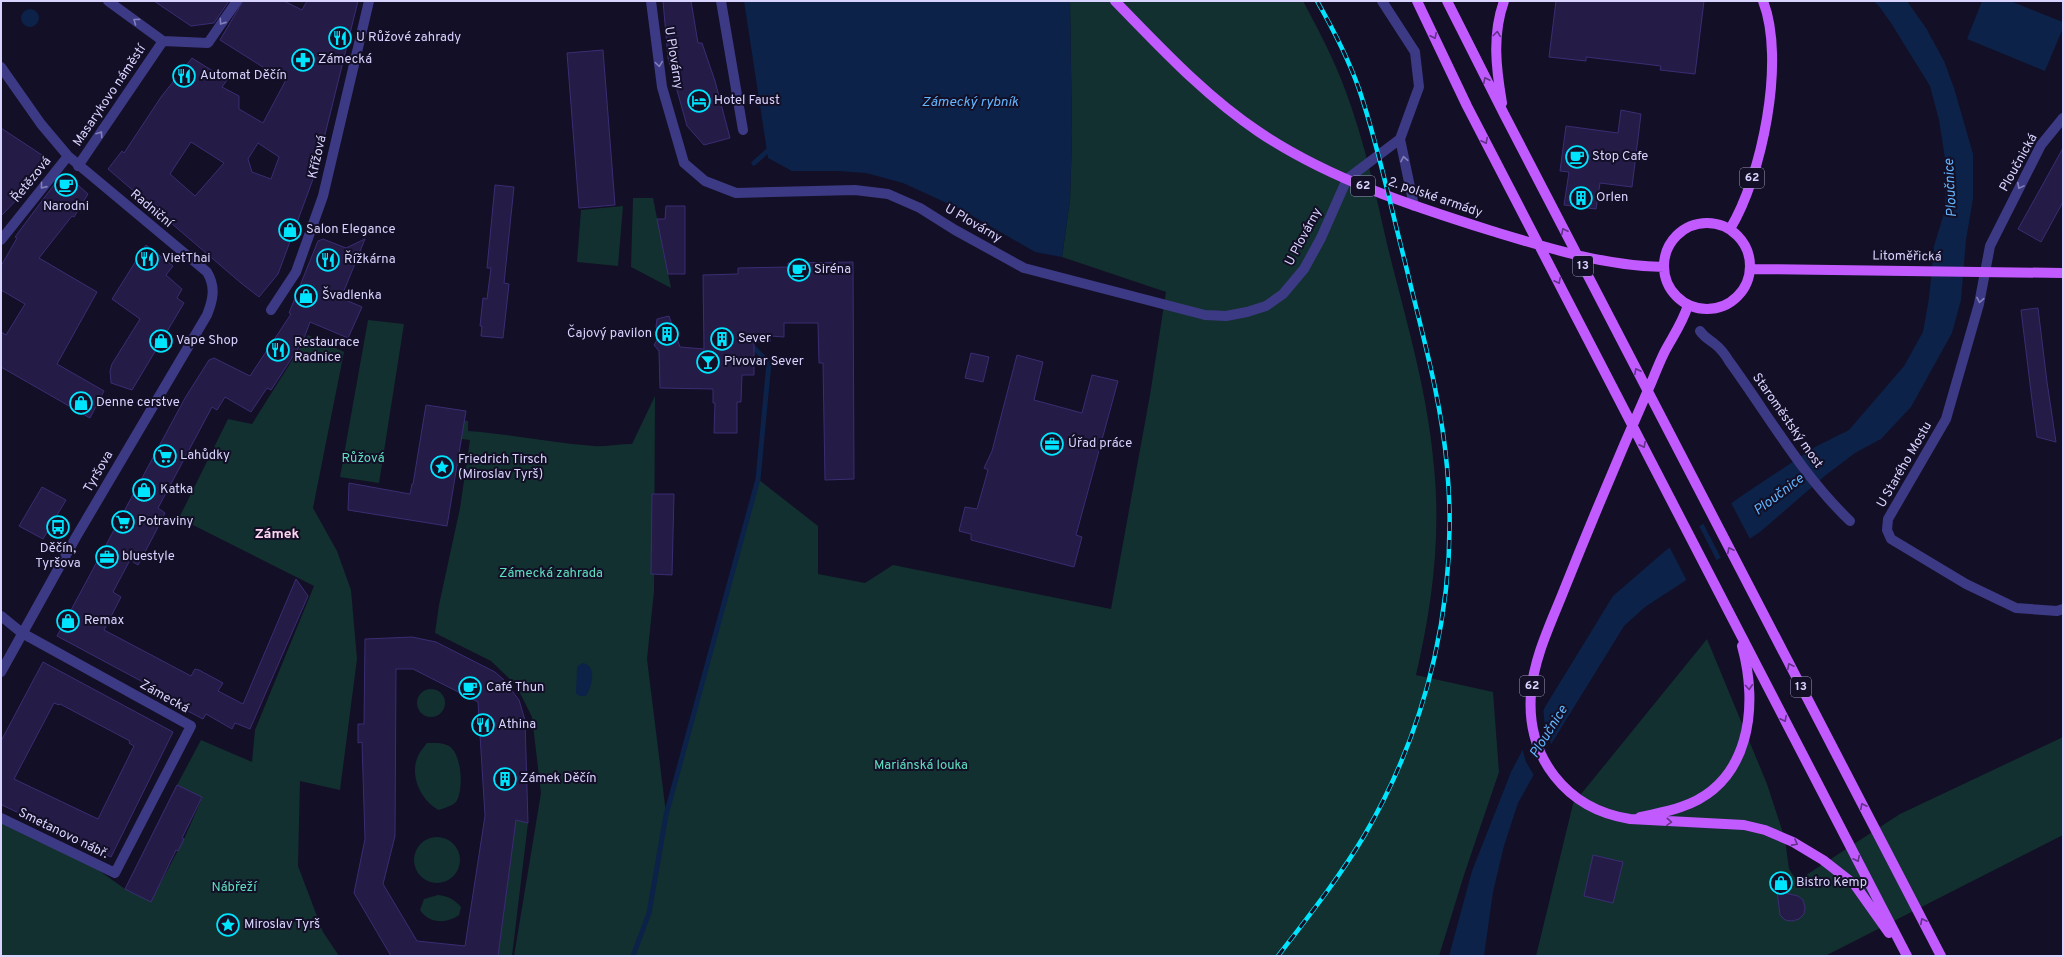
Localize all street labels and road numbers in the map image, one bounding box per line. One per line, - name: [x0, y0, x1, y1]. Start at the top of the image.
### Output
- street label: U Plovárny: [660, 25, 686, 91]
- street label: Masarykovo náměstí: [70, 41, 151, 150]
- street label: Ploučnická: [1997, 131, 2042, 195]
- street label: Křížová: [305, 134, 331, 180]
- street label: Řetězová: [7, 153, 55, 206]
- road number: 62: [1740, 168, 1764, 188]
- street label: 2. polské armády: [1386, 174, 1484, 222]
- road number: 62: [1351, 176, 1375, 196]
- street label: Radniční: [126, 187, 177, 233]
- street label: U Plovárny: [942, 201, 1005, 247]
- street label: U Plovárny: [1282, 205, 1326, 269]
- street label: Litoměřická: [1872, 248, 1942, 266]
- road number: 13: [1573, 256, 1593, 276]
- street label: Staroměstský most: [1748, 370, 1826, 472]
- street label: U Starého Mostu: [1874, 419, 1936, 511]
- street label: Tyršova: [81, 448, 117, 496]
- road number: 62: [1520, 676, 1544, 696]
- street label: Zámecká: [137, 677, 192, 717]
- road number: 13: [1791, 677, 1811, 697]
- street label: Smetanovo nábř.: [15, 805, 111, 863]

